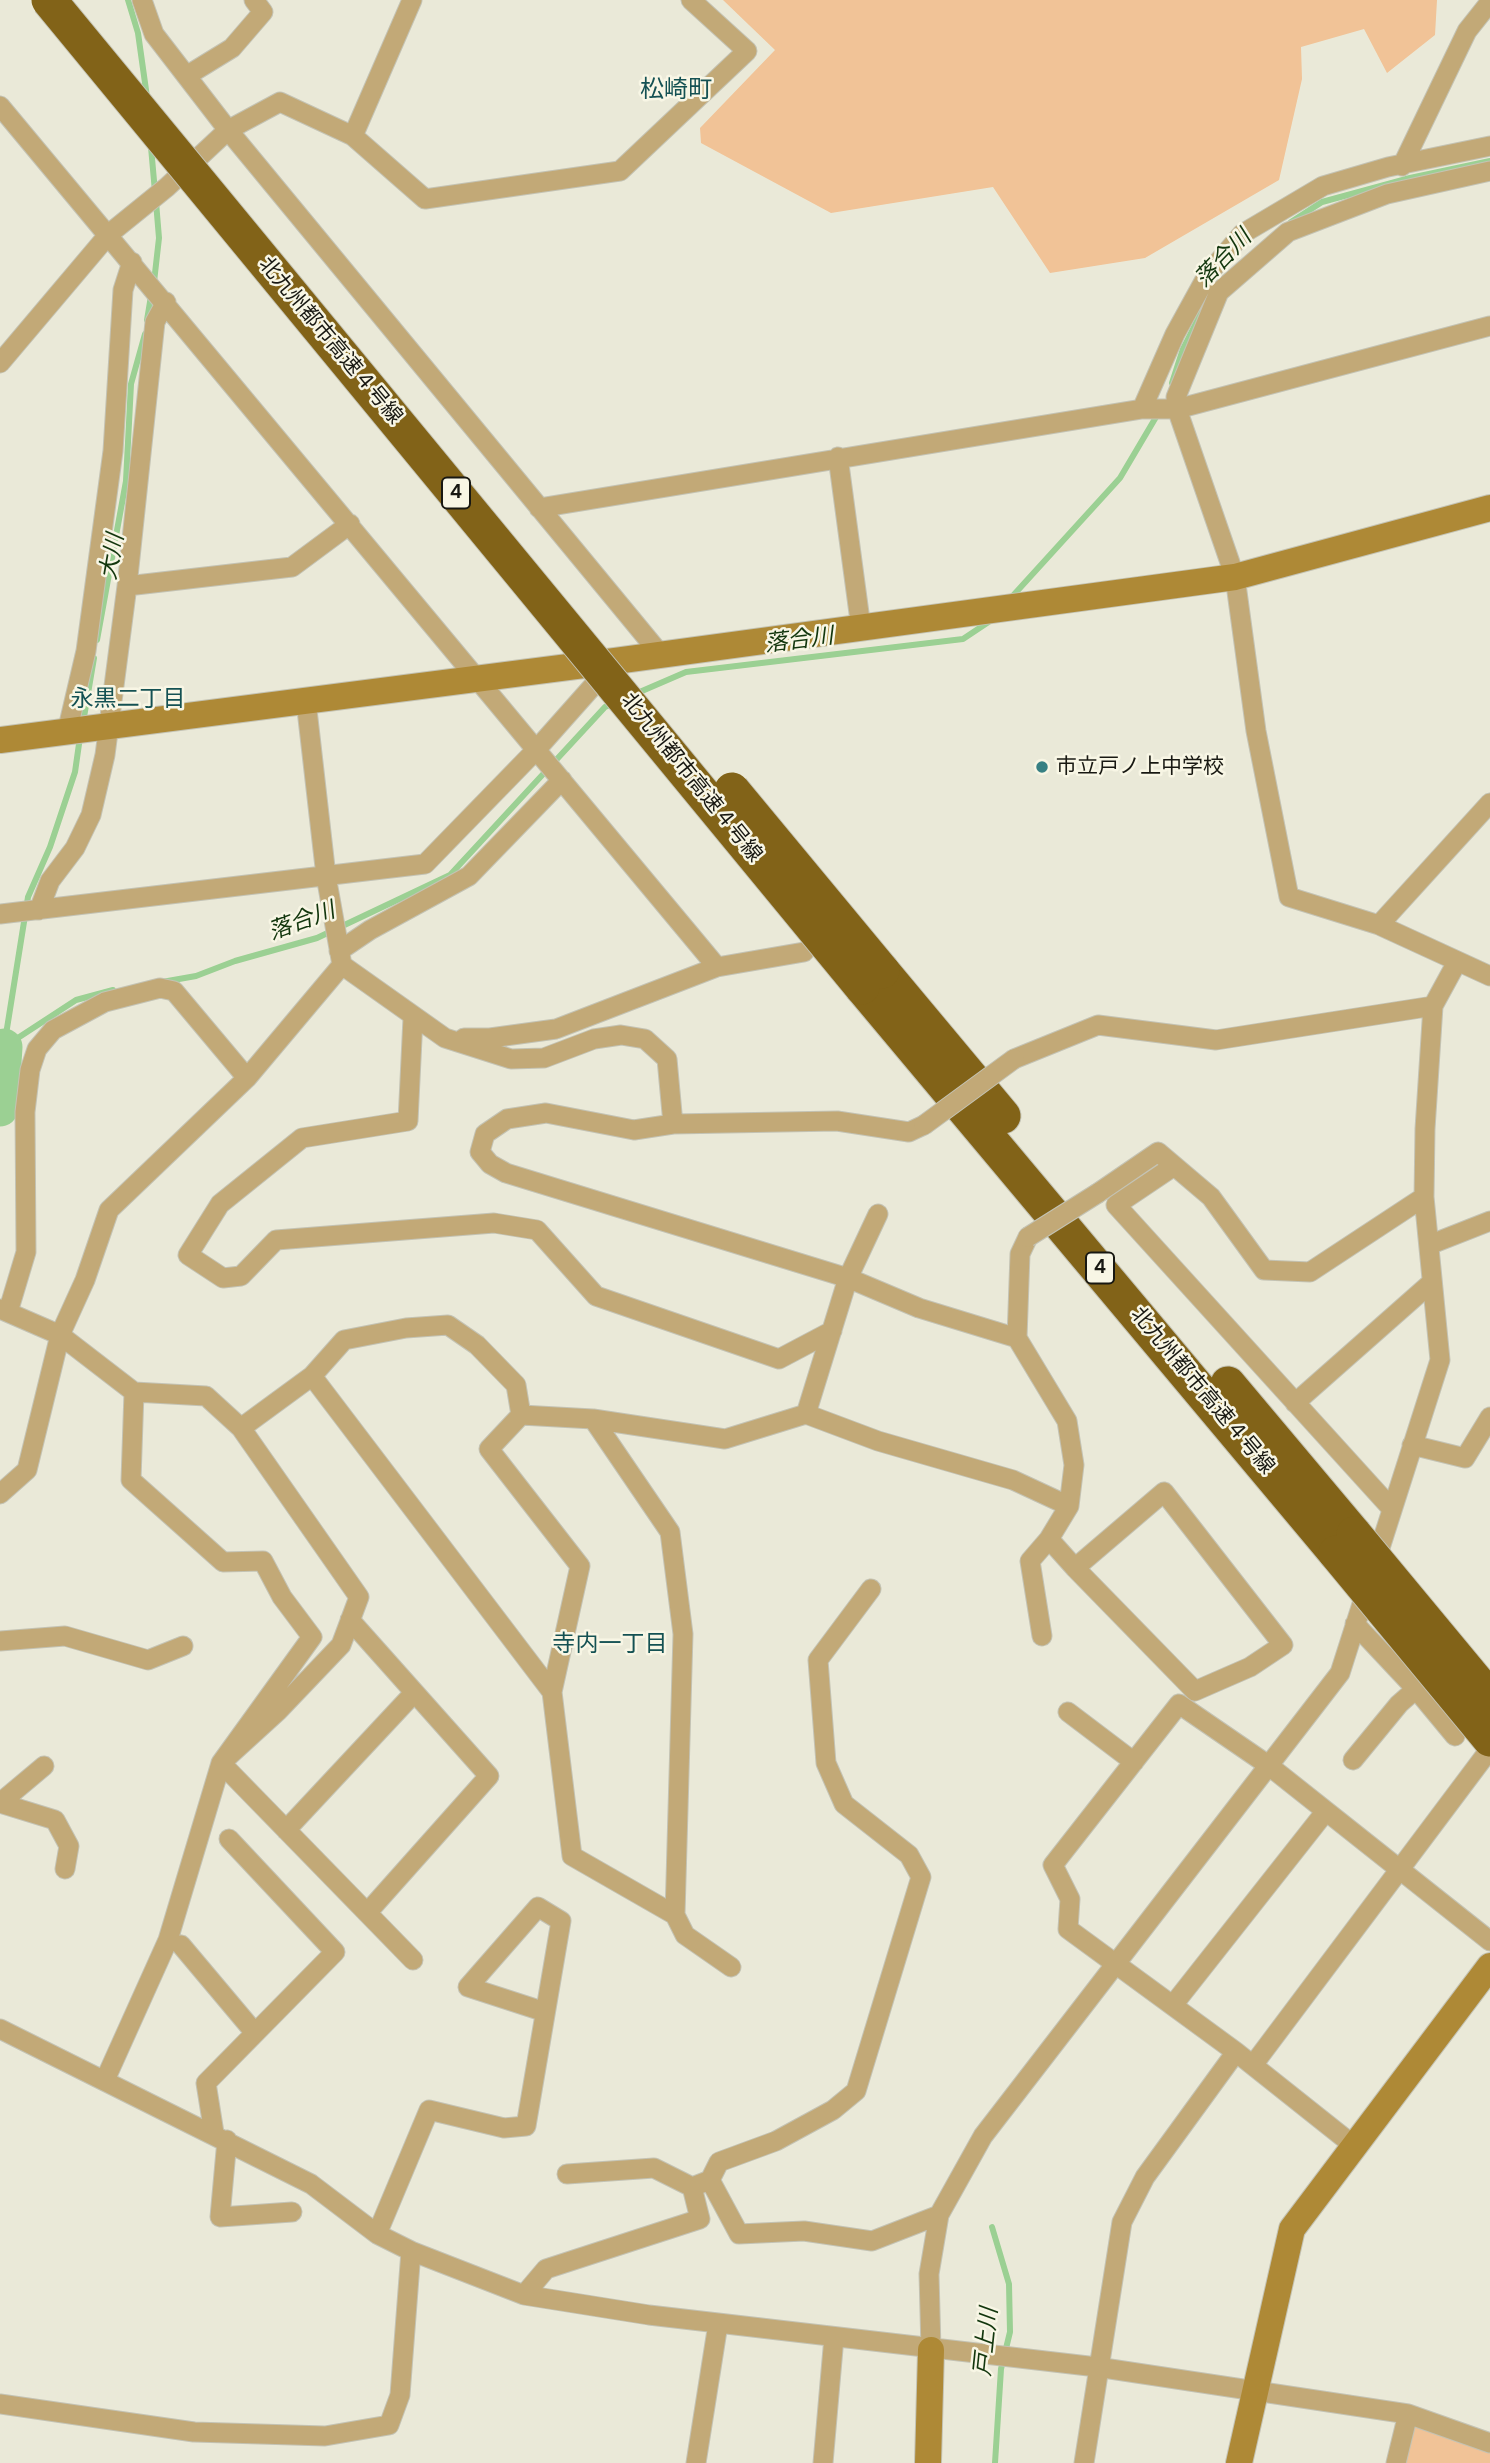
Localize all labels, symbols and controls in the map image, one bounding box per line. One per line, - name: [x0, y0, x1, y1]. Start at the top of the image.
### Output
- district label: 松崎町: [640, 77, 712, 105]
- water label: 落合川: [1190, 225, 1258, 293]
- street label: 北九州都市高速４号線: [253, 252, 407, 430]
- road number: 4: [442, 478, 470, 508]
- water label: 大川: [95, 532, 131, 582]
- water label: 落合川: [763, 623, 835, 659]
- district label: 永黒二丁目: [71, 686, 185, 714]
- street label: 北九州都市高速４号線: [615, 688, 767, 868]
- place label: 市立戸ノ上中学校: [1056, 754, 1224, 780]
- marker: 市立戸ノ上中学校: [1034, 759, 1050, 775]
- water label: 落合川: [265, 897, 339, 947]
- road number: 4: [1086, 1252, 1114, 1284]
- street label: 北九州都市高速４号線: [1125, 1302, 1279, 1480]
- district label: 寺内一丁目: [553, 1631, 667, 1659]
- water label: 戸上川: [970, 2306, 1004, 2378]

